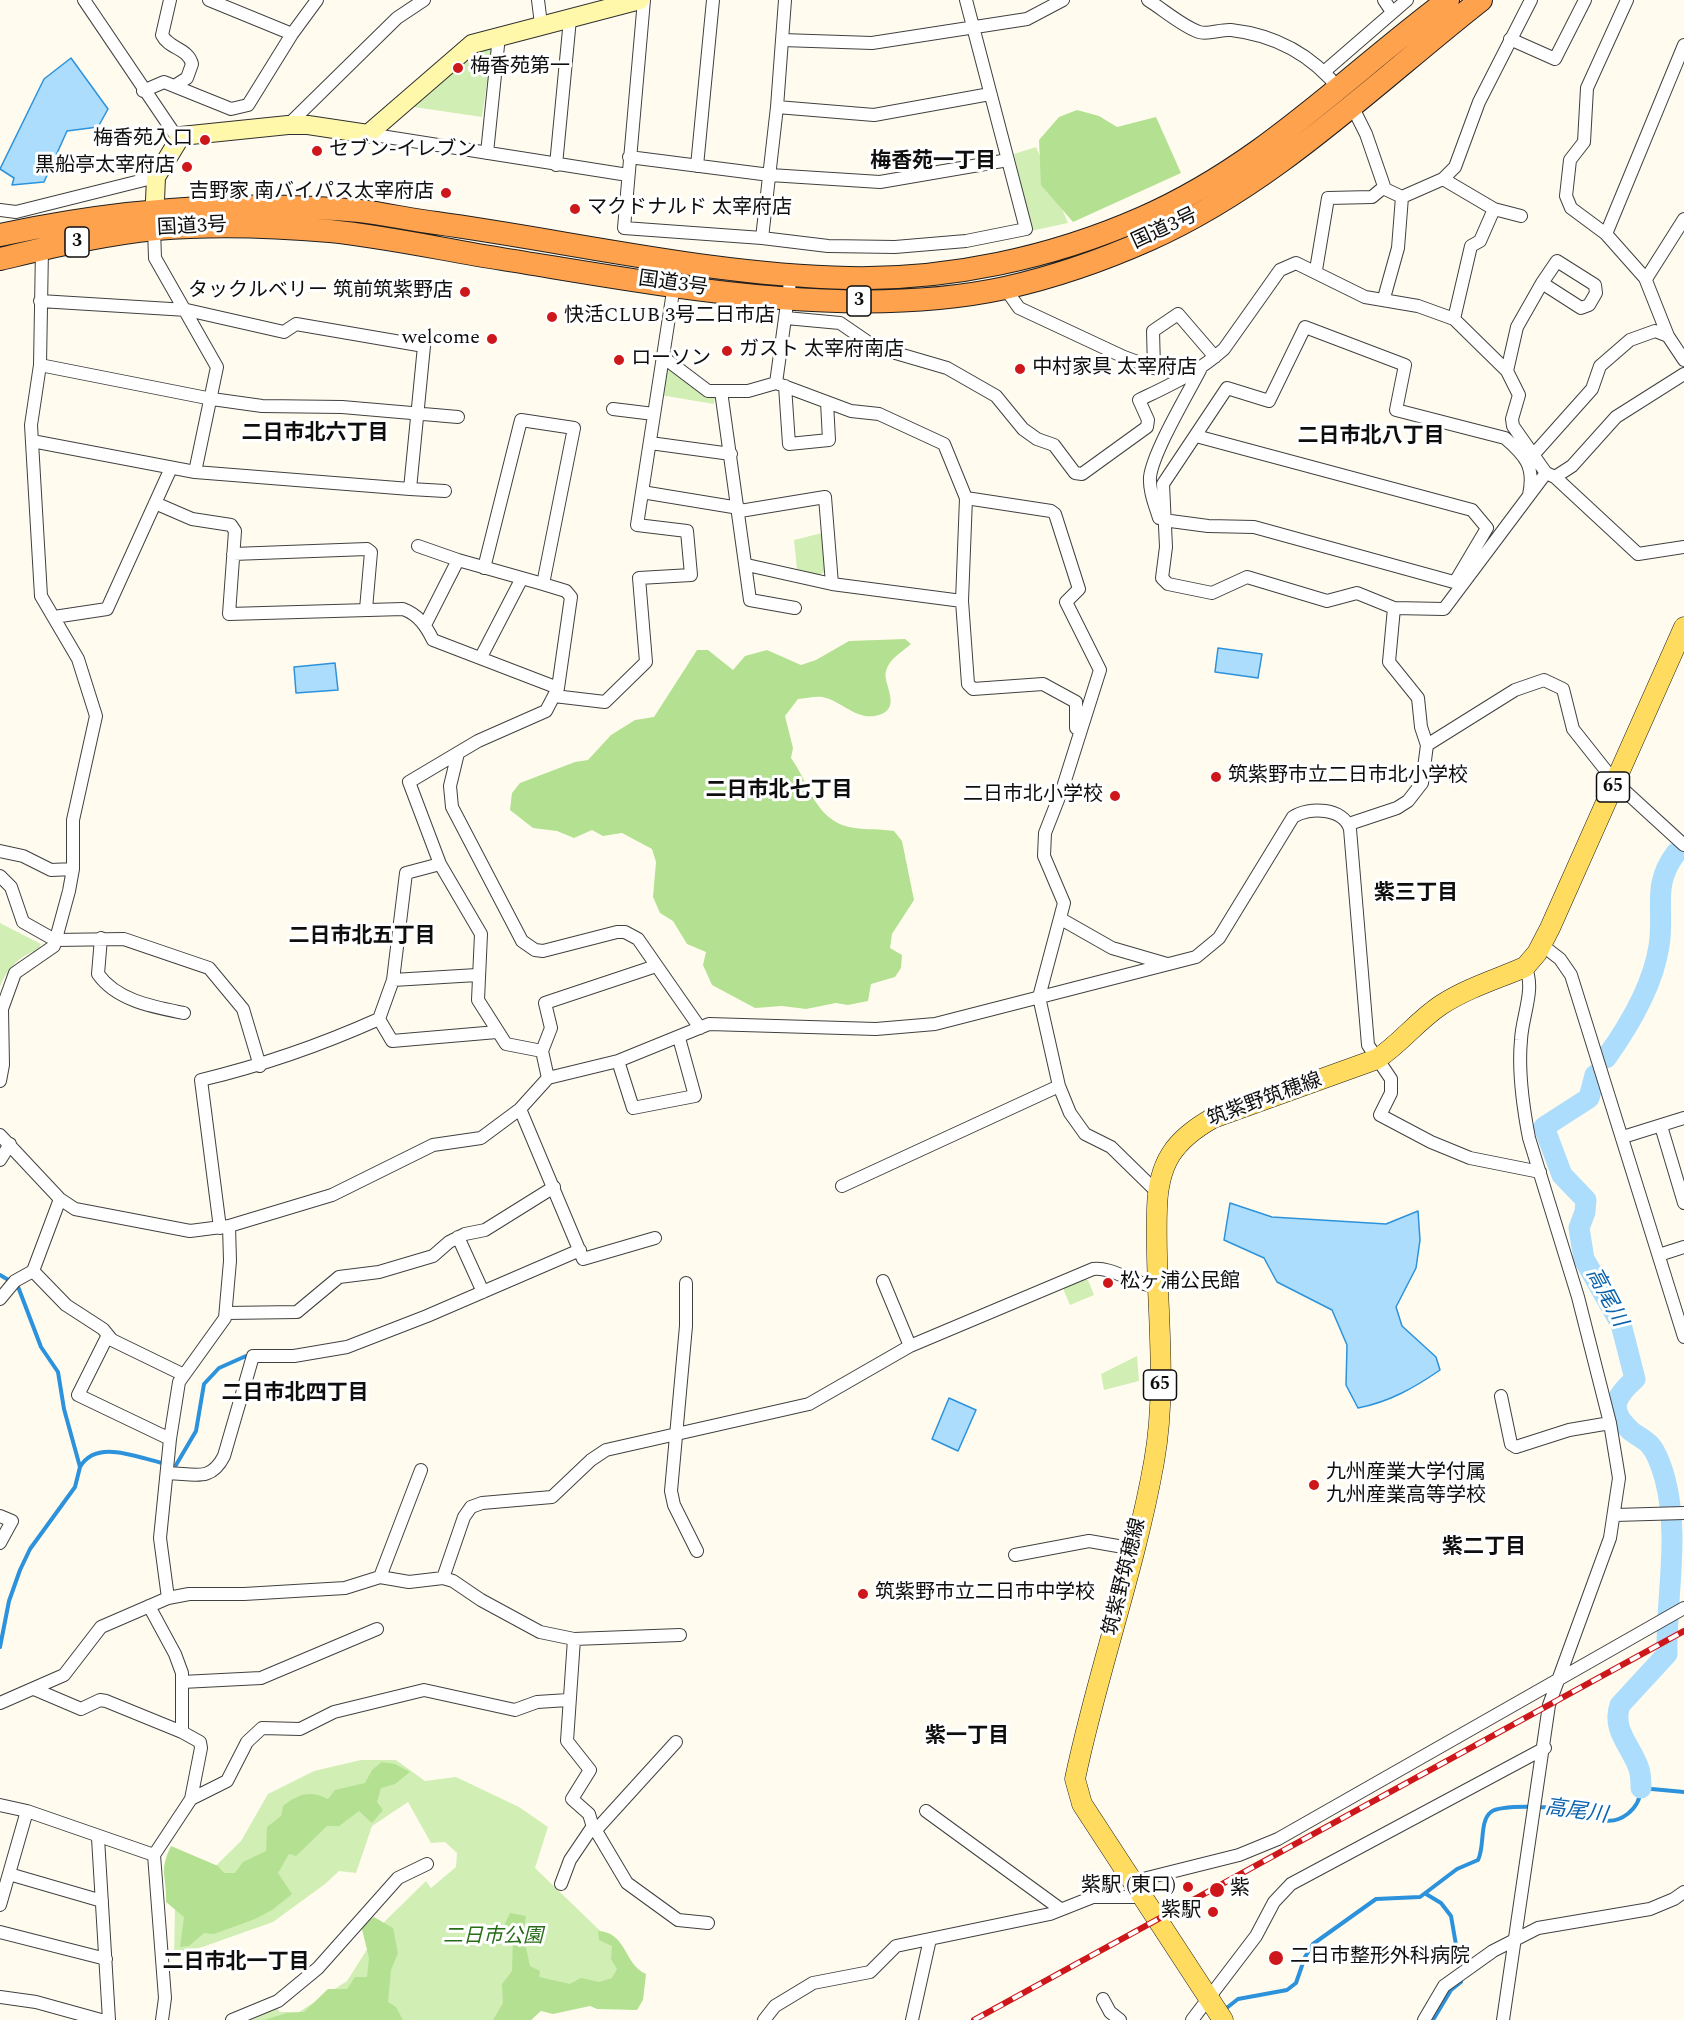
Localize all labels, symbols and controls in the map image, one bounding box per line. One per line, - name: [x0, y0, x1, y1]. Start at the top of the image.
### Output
- place label: 梅香苑第一: [470, 56, 570, 80]
- marker: 梅香苑第一: [451, 61, 465, 75]
- place label: 梅香苑入口: [93, 128, 193, 152]
- marker: 梅香苑入口: [198, 133, 212, 147]
- place label: セブン-イレブン: [329, 139, 476, 163]
- marker: セブン-イレブン: [310, 144, 324, 158]
- district label: 梅香苑一丁目: [870, 150, 996, 176]
- place label: 黒船亭太宰府店: [35, 155, 175, 179]
- marker: 黒船亭太宰府店: [180, 160, 194, 174]
- place label: 吉野家 南バイパス太宰府店: [189, 181, 434, 205]
- marker: 吉野家 南バイパス太宰府店: [439, 186, 453, 200]
- place label: マクドナルド 太宰府店: [587, 197, 792, 221]
- marker: マクドナルド 太宰府店: [568, 202, 582, 216]
- street label: 国道3号: [1128, 204, 1202, 256]
- street label: 国道3号: [156, 214, 228, 242]
- road number: 3: [65, 227, 89, 257]
- street label: 国道3号: [637, 268, 709, 302]
- place label: タックルベリー 筑前筑紫野店: [188, 280, 453, 304]
- marker: タックルベリー 筑前筑紫野店: [458, 285, 472, 299]
- road number: 3: [847, 286, 871, 316]
- place label: 快活CLUB 3号二日市店: [564, 305, 775, 329]
- marker: 快活CLUB 3号二日市店: [545, 310, 559, 324]
- place label: welcome: [402, 327, 480, 351]
- marker: welcome: [485, 332, 499, 346]
- place label: ガスト 太宰府南店: [739, 339, 904, 363]
- marker: ガスト 太宰府南店: [720, 344, 734, 358]
- place label: ローソン: [631, 348, 711, 372]
- marker: ローソン: [612, 353, 626, 367]
- place label: 中村家具 太宰府店: [1032, 357, 1197, 381]
- marker: 中村家具 太宰府店: [1013, 362, 1027, 376]
- district label: 二日市北六丁目: [242, 422, 388, 448]
- district label: 二日市北八丁目: [1298, 425, 1444, 451]
- place label: 筑紫野市立二日市北小学校: [1228, 765, 1468, 789]
- marker: 筑紫野市立二日市北小学校: [1209, 770, 1223, 784]
- road number: 65: [1596, 772, 1630, 802]
- district label: 二日市北七丁目: [706, 779, 852, 805]
- place label: 二日市北小学校: [963, 784, 1103, 808]
- marker: 二日市北小学校: [1108, 789, 1122, 803]
- district label: 紫三丁目: [1374, 882, 1458, 908]
- district label: 二日市北五丁目: [289, 925, 435, 951]
- street label: 筑紫野筑穂線: [1205, 1069, 1325, 1133]
- water label: 高尾川: [1579, 1264, 1631, 1332]
- place label: 松ヶ浦公民館: [1120, 1271, 1240, 1295]
- marker: 松ヶ浦公民館: [1101, 1276, 1115, 1290]
- road number: 65: [1144, 1370, 1176, 1400]
- district label: 二日市北四丁目: [222, 1382, 368, 1408]
- place label: 九州産業大学付属 九州産業高等学校: [1326, 1462, 1486, 1509]
- marker: 九州産業大学付属 九州産業高等学校: [1307, 1478, 1321, 1492]
- street label: 筑紫野筑穂線: [1100, 1516, 1152, 1638]
- district label: 紫二丁目: [1442, 1536, 1526, 1562]
- place label: 筑紫野市立二日市中学校: [875, 1582, 1095, 1606]
- marker: 筑紫野市立二日市中学校: [856, 1587, 870, 1601]
- district label: 紫一丁目: [925, 1725, 1009, 1751]
- water label: 高尾川: [1543, 1796, 1609, 1830]
- place label: 紫駅 (東口): [1081, 1875, 1176, 1899]
- place label: 紫: [1230, 1878, 1250, 1902]
- marker: 紫駅 (東口): [1181, 1880, 1195, 1894]
- marker: 紫: [1208, 1881, 1226, 1899]
- place label: 紫駅: [1161, 1900, 1201, 1924]
- marker: 紫駅: [1206, 1905, 1220, 1919]
- park label: 二日市公園: [443, 1926, 543, 1950]
- place label: 二日市整形外科病院: [1290, 1946, 1470, 1970]
- marker: 二日市整形外科病院: [1267, 1949, 1285, 1967]
- district label: 二日市北一丁目: [163, 1951, 309, 1977]

